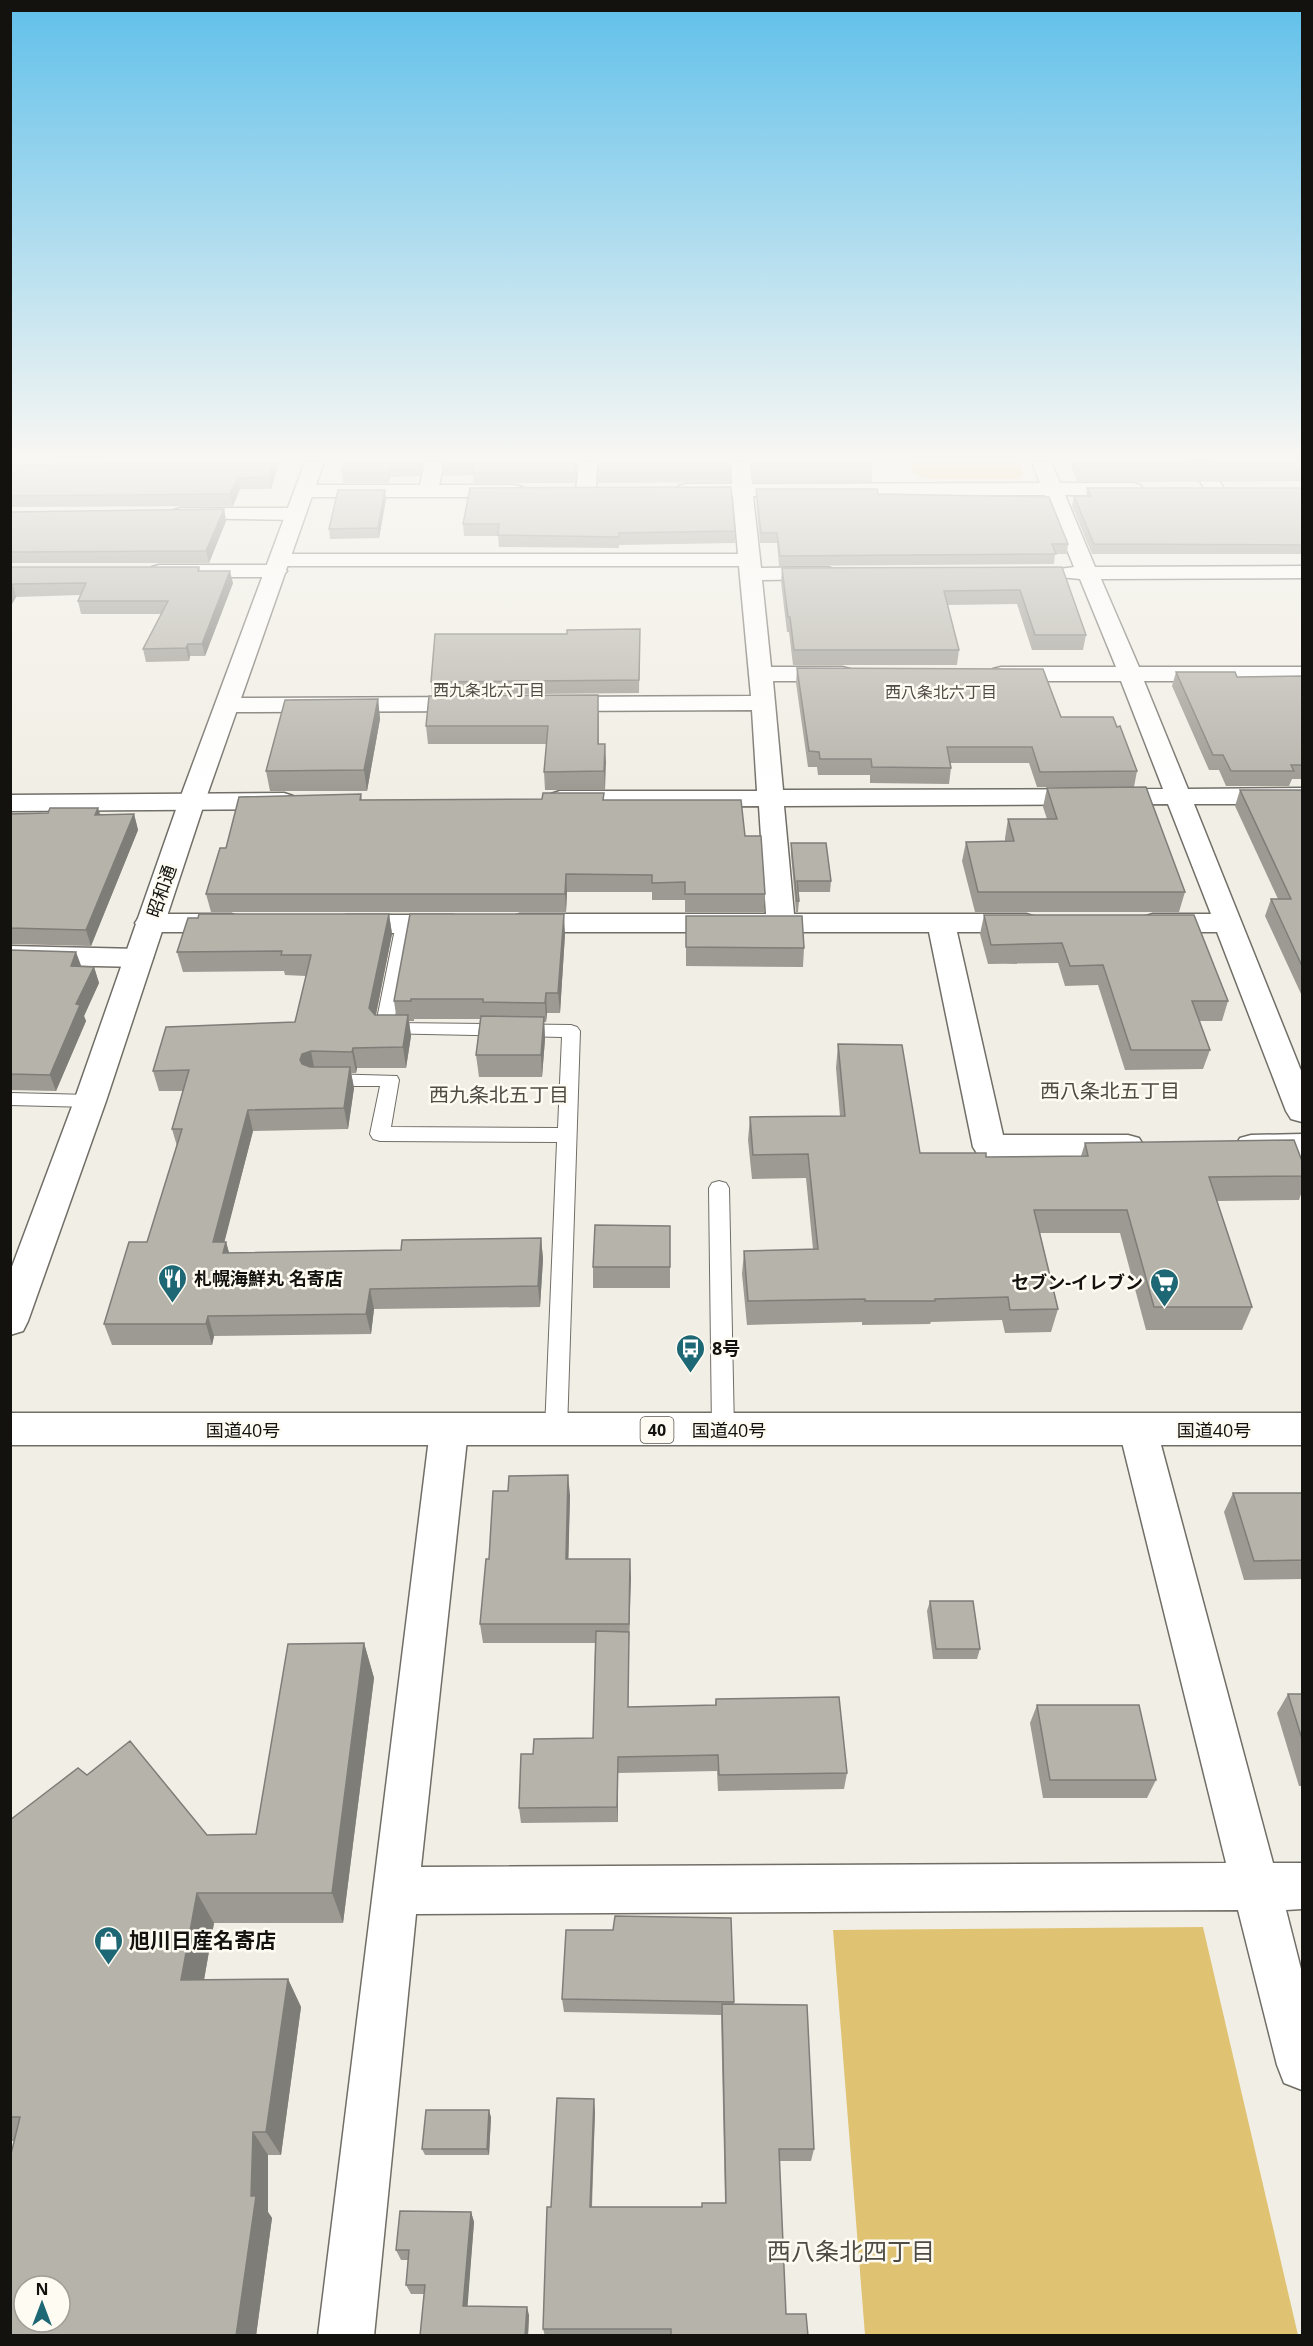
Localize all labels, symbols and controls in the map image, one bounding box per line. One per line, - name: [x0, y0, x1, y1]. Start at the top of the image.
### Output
- district label: 西九条北六丁目: [433, 679, 545, 701]
- district label: 西八条北六丁目: [885, 681, 997, 703]
- street label: 昭和通: [141, 862, 181, 920]
- district label: 西八条北五丁目: [1040, 1077, 1180, 1104]
- district label: 西九条北五丁目: [429, 1081, 569, 1108]
- restaurant icon: 札幌海鮮丸 名寄店: [157, 1262, 189, 1304]
- place label: 札幌海鮮丸 名寄店: [194, 1266, 343, 1290]
- supermarket icon: セブン-イレブン: [1148, 1266, 1180, 1308]
- place label: セブン-イレブン: [1011, 1270, 1143, 1294]
- bus stop icon: 8号: [675, 1332, 707, 1374]
- place label: 8号: [712, 1336, 740, 1360]
- road number: 40: [640, 1417, 674, 1443]
- street label: 国道40号: [206, 1418, 280, 1442]
- street label: 国道40号: [692, 1418, 766, 1442]
- street label: 国道40号: [1177, 1418, 1251, 1442]
- shop icon: 旭川日産名寄店: [92, 1924, 124, 1966]
- place label: 旭川日産名寄店: [129, 1926, 276, 1954]
- district label: 西八条北四丁目: [767, 2234, 935, 2267]
- north arrow: [12, 2274, 72, 2334]
- text: N: [35, 2278, 49, 2300]

